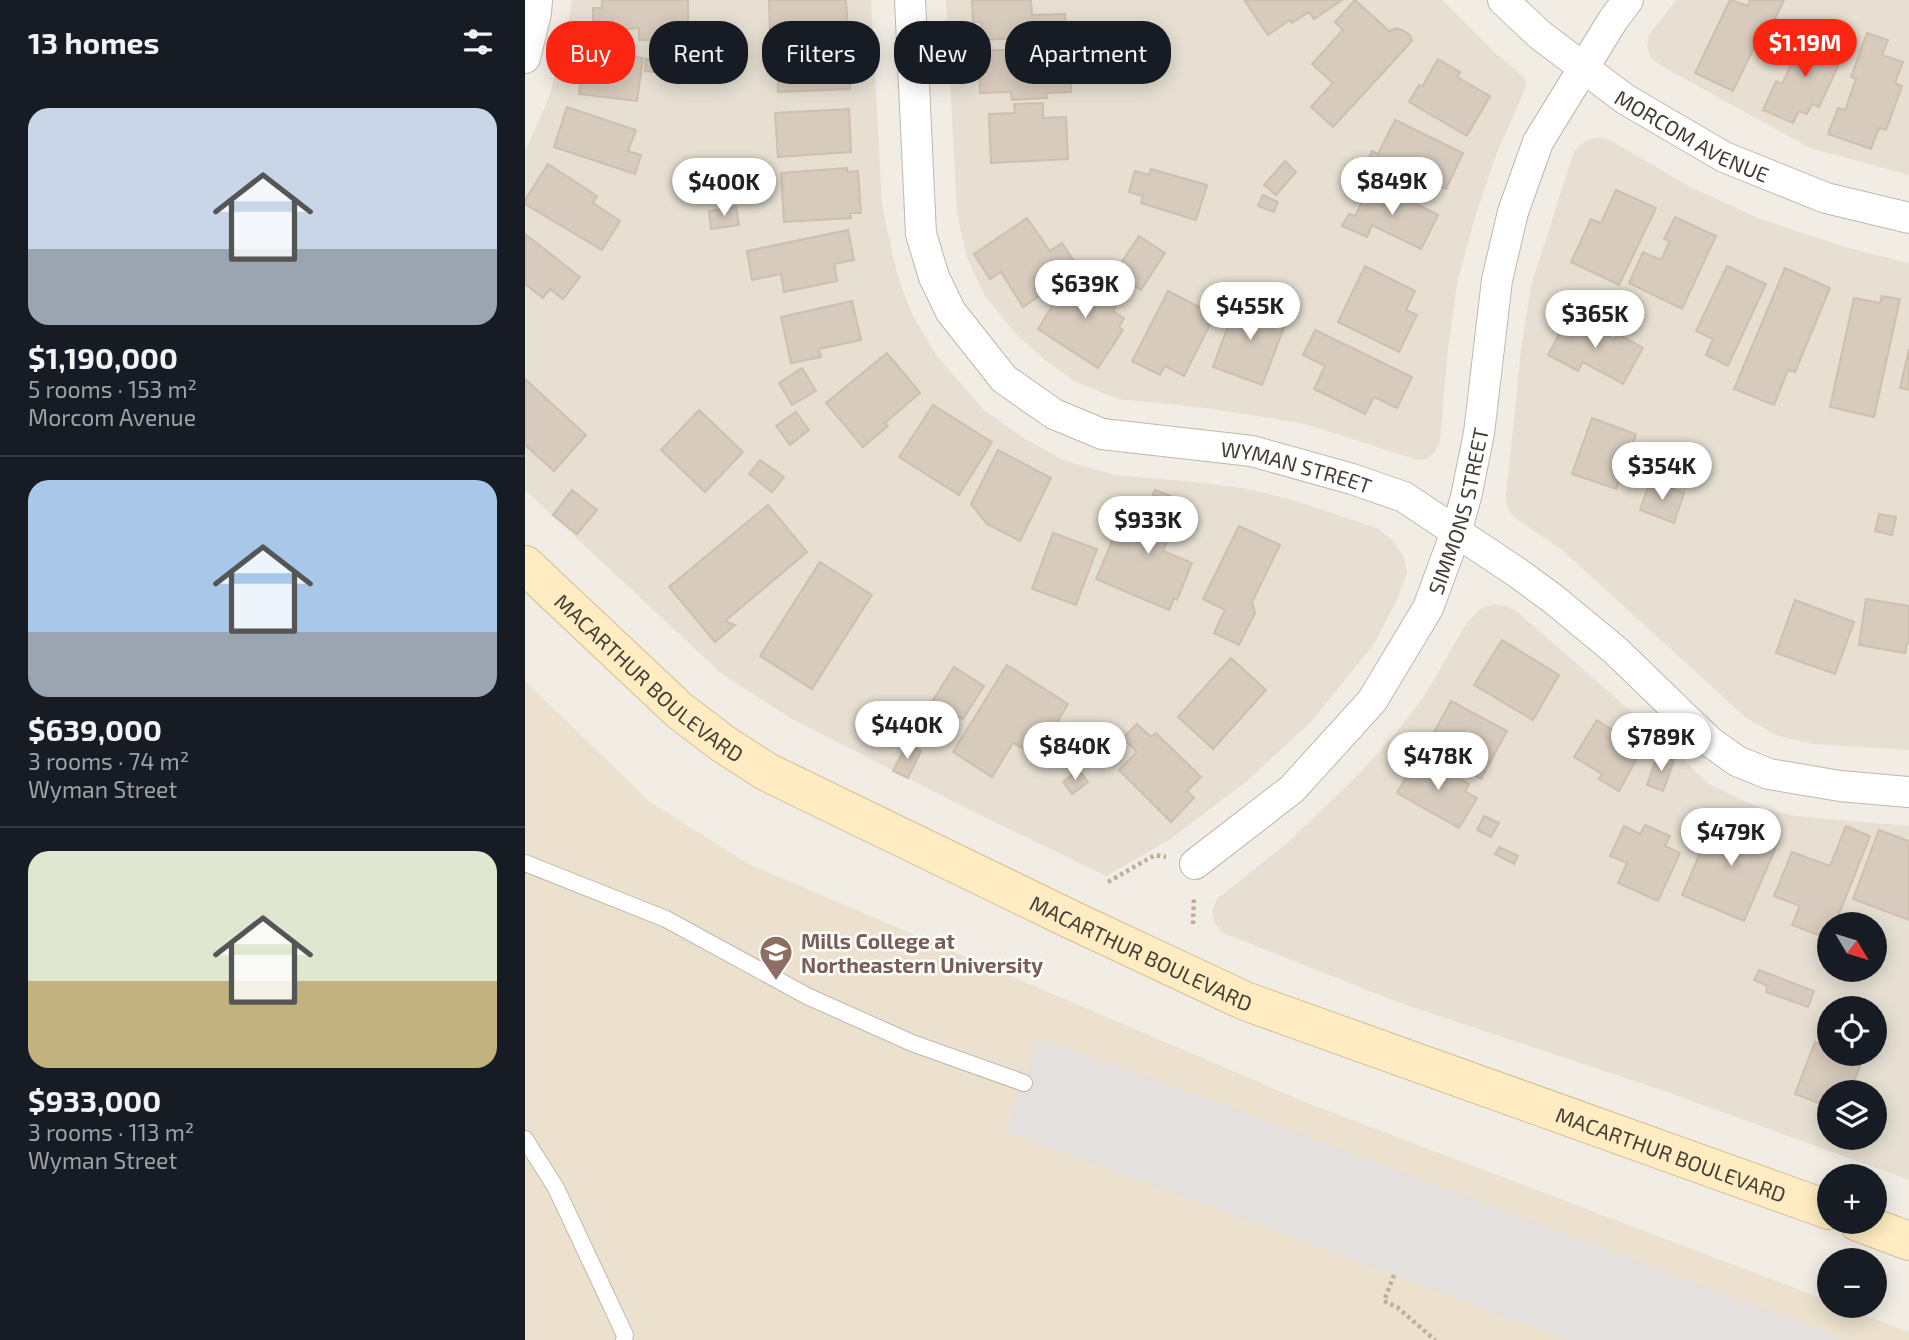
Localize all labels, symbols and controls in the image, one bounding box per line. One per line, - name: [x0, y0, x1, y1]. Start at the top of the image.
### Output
- pin: $1.19M: [1748, 20, 1862, 79]
- chip: Buy: [546, 21, 635, 84]
- chip: Rent: [649, 21, 748, 84]
- chip: Filters: [762, 21, 880, 84]
- chip: New: [894, 21, 991, 84]
- chip: Apartment: [1005, 21, 1171, 84]
- icon: filters: [459, 23, 497, 61]
- text: 13 homes: [28, 24, 159, 60]
- text: $1.19M: [1769, 28, 1841, 56]
- street label: MORCOM AVENUE: [1611, 84, 1773, 186]
- icon: home: [200, 154, 326, 280]
- pin: $400K: [675, 158, 773, 218]
- pin: $849K: [1343, 158, 1441, 217]
- text: $849K: [1357, 166, 1427, 194]
- text: $400K: [688, 167, 760, 195]
- pin: $639K: [1036, 260, 1134, 320]
- text: $639K: [1051, 269, 1119, 297]
- pin: $455K: [1201, 282, 1299, 342]
- pin: $365K: [1546, 290, 1644, 350]
- text: $455K: [1216, 291, 1284, 319]
- text: $365K: [1561, 299, 1629, 327]
- text: $1,190,000: [28, 339, 178, 375]
- text: 5 rooms · 153 m²: [28, 375, 197, 403]
- text: Morcom Avenue: [28, 403, 196, 431]
- street label: SIMMONS STREET: [1422, 425, 1492, 597]
- street label: WYMAN STREET: [1220, 435, 1375, 497]
- pin: $354K: [1613, 442, 1711, 502]
- text: $354K: [1628, 451, 1696, 479]
- pin: $933K: [1099, 496, 1197, 556]
- text: $933K: [1114, 505, 1182, 533]
- icon: home: [200, 526, 326, 652]
- street label: MACARTHUR BOULEVARD: [550, 588, 749, 766]
- pin: $440K: [858, 702, 956, 761]
- text: $440K: [871, 710, 943, 738]
- text: $639,000: [28, 711, 162, 747]
- pin: $789K: [1612, 714, 1710, 773]
- pin: $840K: [1026, 722, 1124, 782]
- text: $789K: [1627, 722, 1695, 750]
- text: $840K: [1039, 731, 1111, 759]
- pin: $478K: [1389, 732, 1487, 792]
- text: $478K: [1403, 741, 1473, 769]
- text: 3 rooms · 74 m²: [28, 747, 189, 775]
- text: Wyman Street: [28, 775, 177, 803]
- pin: $479K: [1682, 808, 1780, 868]
- text: $479K: [1697, 817, 1765, 845]
- street label: MACARTHUR BOULEVARD: [1026, 889, 1256, 1015]
- icon: home: [200, 897, 326, 1023]
- north arrow: [1817, 912, 1887, 982]
- map controls: [1817, 912, 1887, 1318]
- place label: Mills College at Northeastern University: [801, 928, 1043, 978]
- school or university icon: Mills College at Northeastern University: [757, 933, 795, 982]
- button: locate: [1817, 996, 1887, 1066]
- button: layers: [1817, 1080, 1887, 1150]
- text: $933,000: [28, 1082, 161, 1118]
- street label: MACARTHUR BOULEVARD: [1553, 1101, 1790, 1206]
- text: 3 rooms · 113 m²: [28, 1118, 194, 1146]
- text: Wyman Street: [28, 1146, 177, 1174]
- button: +: [1817, 1164, 1887, 1234]
- button: −: [1817, 1248, 1887, 1318]

